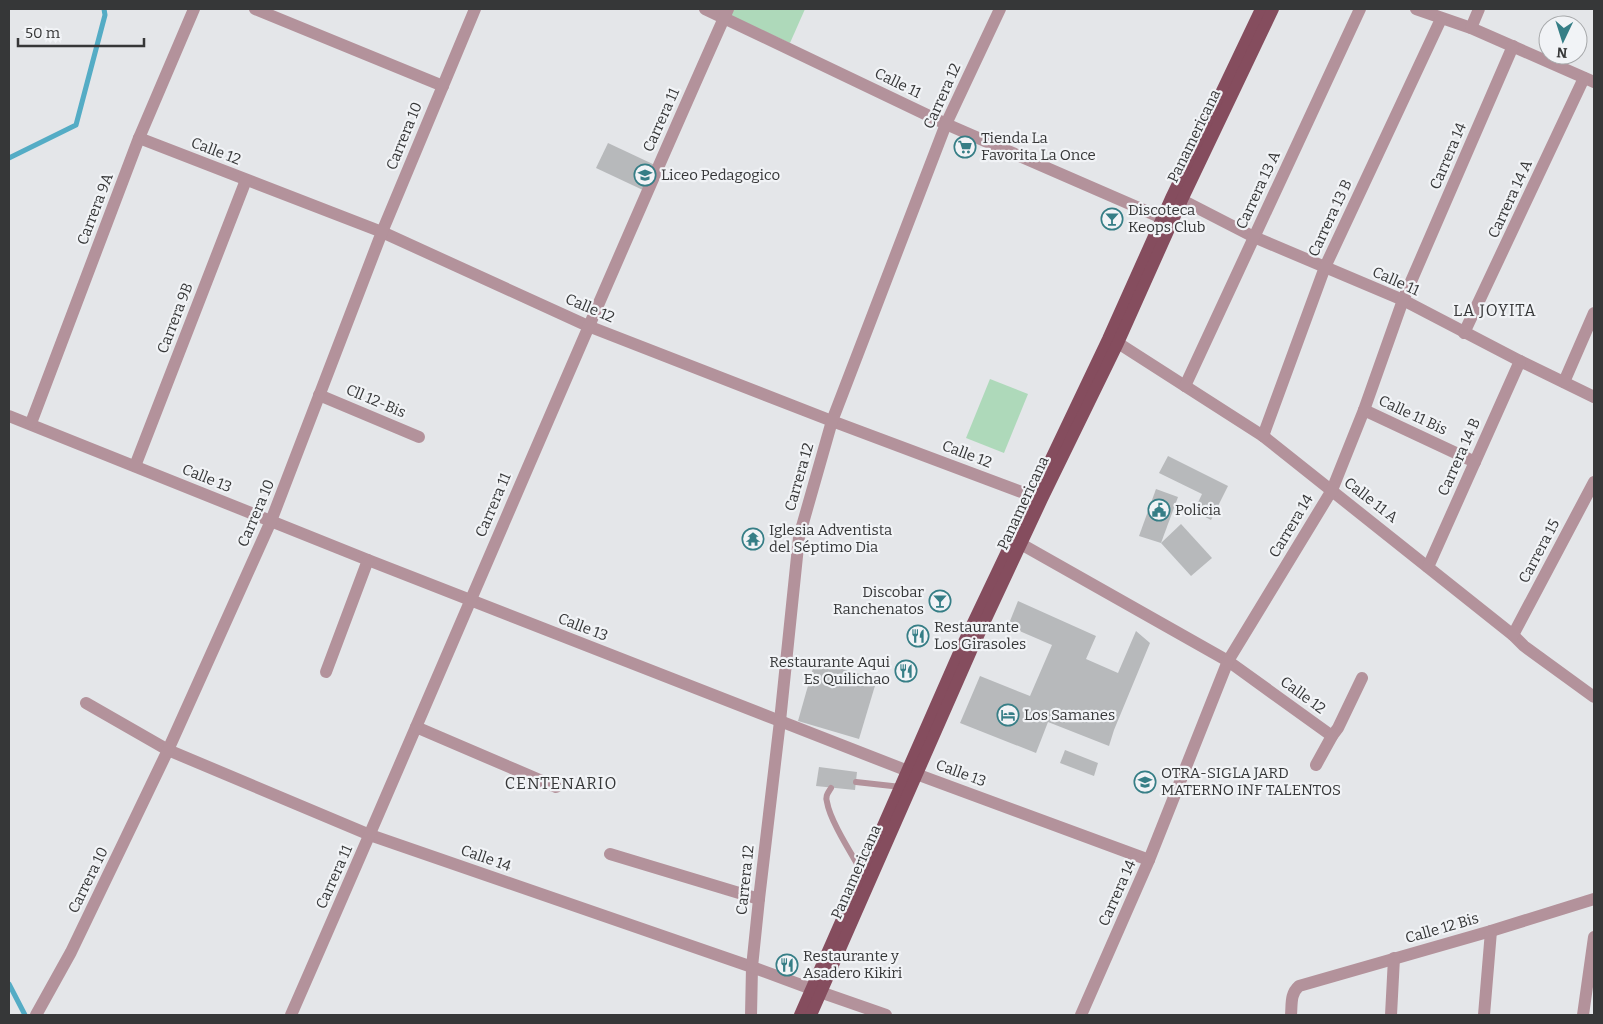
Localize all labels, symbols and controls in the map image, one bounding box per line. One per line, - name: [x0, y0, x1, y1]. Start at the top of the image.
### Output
- scale bar: [18, 15, 144, 47]
- north arrow: [1538, 15, 1588, 65]
- text: 50 m: [25, 24, 61, 42]
- text: N: [1556, 44, 1568, 61]
- street label: Carrera 12: [920, 60, 964, 132]
- street label: Calle 11: [872, 64, 924, 102]
- street label: Carrera 11: [639, 85, 683, 155]
- street label: Panamericana: [1164, 87, 1224, 185]
- street label: Carrera 10: [382, 99, 426, 173]
- street label: Carrera 14: [1426, 120, 1470, 192]
- place label: Tienda La Favorita La Once: [981, 129, 1096, 164]
- street label: Calle 12: [189, 133, 243, 169]
- supermarket icon: Tienda La Favorita La Once: [953, 135, 977, 159]
- street label: Carrera 13 A: [1232, 148, 1284, 232]
- street label: Carrera 14 A: [1484, 157, 1536, 241]
- school or university icon: Liceo Pedagogico: [633, 163, 657, 187]
- place label: Liceo Pedagogico: [661, 166, 780, 184]
- street label: Carrera 9A: [73, 170, 117, 247]
- street label: Carrera 13 B: [1304, 177, 1356, 259]
- place label: Discoteca Keops Club: [1128, 201, 1205, 236]
- bar icon: Discoteca Keops Club: [1100, 207, 1124, 231]
- street label: Calle 11: [1370, 263, 1422, 299]
- street label: Carrera 9B: [153, 280, 197, 356]
- street label: Calle 12: [563, 290, 617, 326]
- district label: LA JOYITA: [1453, 301, 1537, 320]
- street label: Cll 12-Bis: [343, 380, 409, 422]
- street label: Calle 11 Bis: [1376, 391, 1450, 439]
- street label: Carrera 14 B: [1434, 415, 1484, 499]
- street label: Calle 12: [940, 436, 994, 472]
- street label: Carrera 12: [781, 441, 817, 513]
- street label: Panamericana: [993, 453, 1053, 553]
- street label: Calle 13: [179, 460, 235, 496]
- street label: Carrera 11: [471, 470, 515, 540]
- street label: Calle 11 A: [1341, 473, 1402, 527]
- street label: Carrera 10: [234, 477, 278, 549]
- street label: Carrera 14: [1265, 491, 1317, 561]
- public building icon: Policia: [1147, 498, 1171, 522]
- place label: Policia: [1175, 501, 1221, 519]
- street label: Carrera 15: [1515, 516, 1563, 586]
- place label: Iglesia Adventista del Séptimo Dia: [769, 521, 892, 556]
- temple icon: Iglesia Adventista del Séptimo Dia: [741, 527, 765, 551]
- place label: Discobar Ranchenatos: [833, 583, 924, 618]
- bar icon: Discobar Ranchenatos: [928, 589, 952, 613]
- street label: Calle 13: [555, 609, 611, 645]
- place label: Restaurante Los Girasoles: [934, 618, 1026, 653]
- restaurant icon: Restaurante Los Girasoles: [906, 624, 930, 648]
- place label: Restaurante Aqui Es Quilichao: [769, 653, 891, 688]
- restaurant icon: Restaurante Aqui Es Quilichao: [894, 659, 918, 683]
- street label: Calle 12: [1277, 673, 1329, 717]
- hotel icon: Los Samanes: [996, 703, 1020, 727]
- place label: Los Samanes: [1024, 706, 1115, 724]
- street label: Calle 13: [933, 756, 989, 790]
- place label: OTRA-SIGLA JARD MATERNO INF TALENTOS: [1161, 764, 1341, 799]
- school or university icon: OTRA-SIGLA JARD MATERNO INF TALENTOS: [1133, 770, 1157, 794]
- district label: CENTENARIO: [505, 774, 617, 793]
- street label: Panamericana: [827, 822, 885, 922]
- street label: Calle 14: [458, 841, 514, 875]
- street label: Carrera 11: [312, 842, 356, 912]
- street label: Carrera 10: [64, 844, 112, 916]
- street label: Carrera 12: [732, 844, 758, 916]
- street label: Carrera 14: [1094, 857, 1140, 929]
- street label: Calle 12 Bis: [1403, 909, 1481, 947]
- place label: Restaurante y Asadero Kikiri: [803, 947, 903, 982]
- restaurant icon: Restaurante y Asadero Kikiri: [775, 953, 799, 977]

